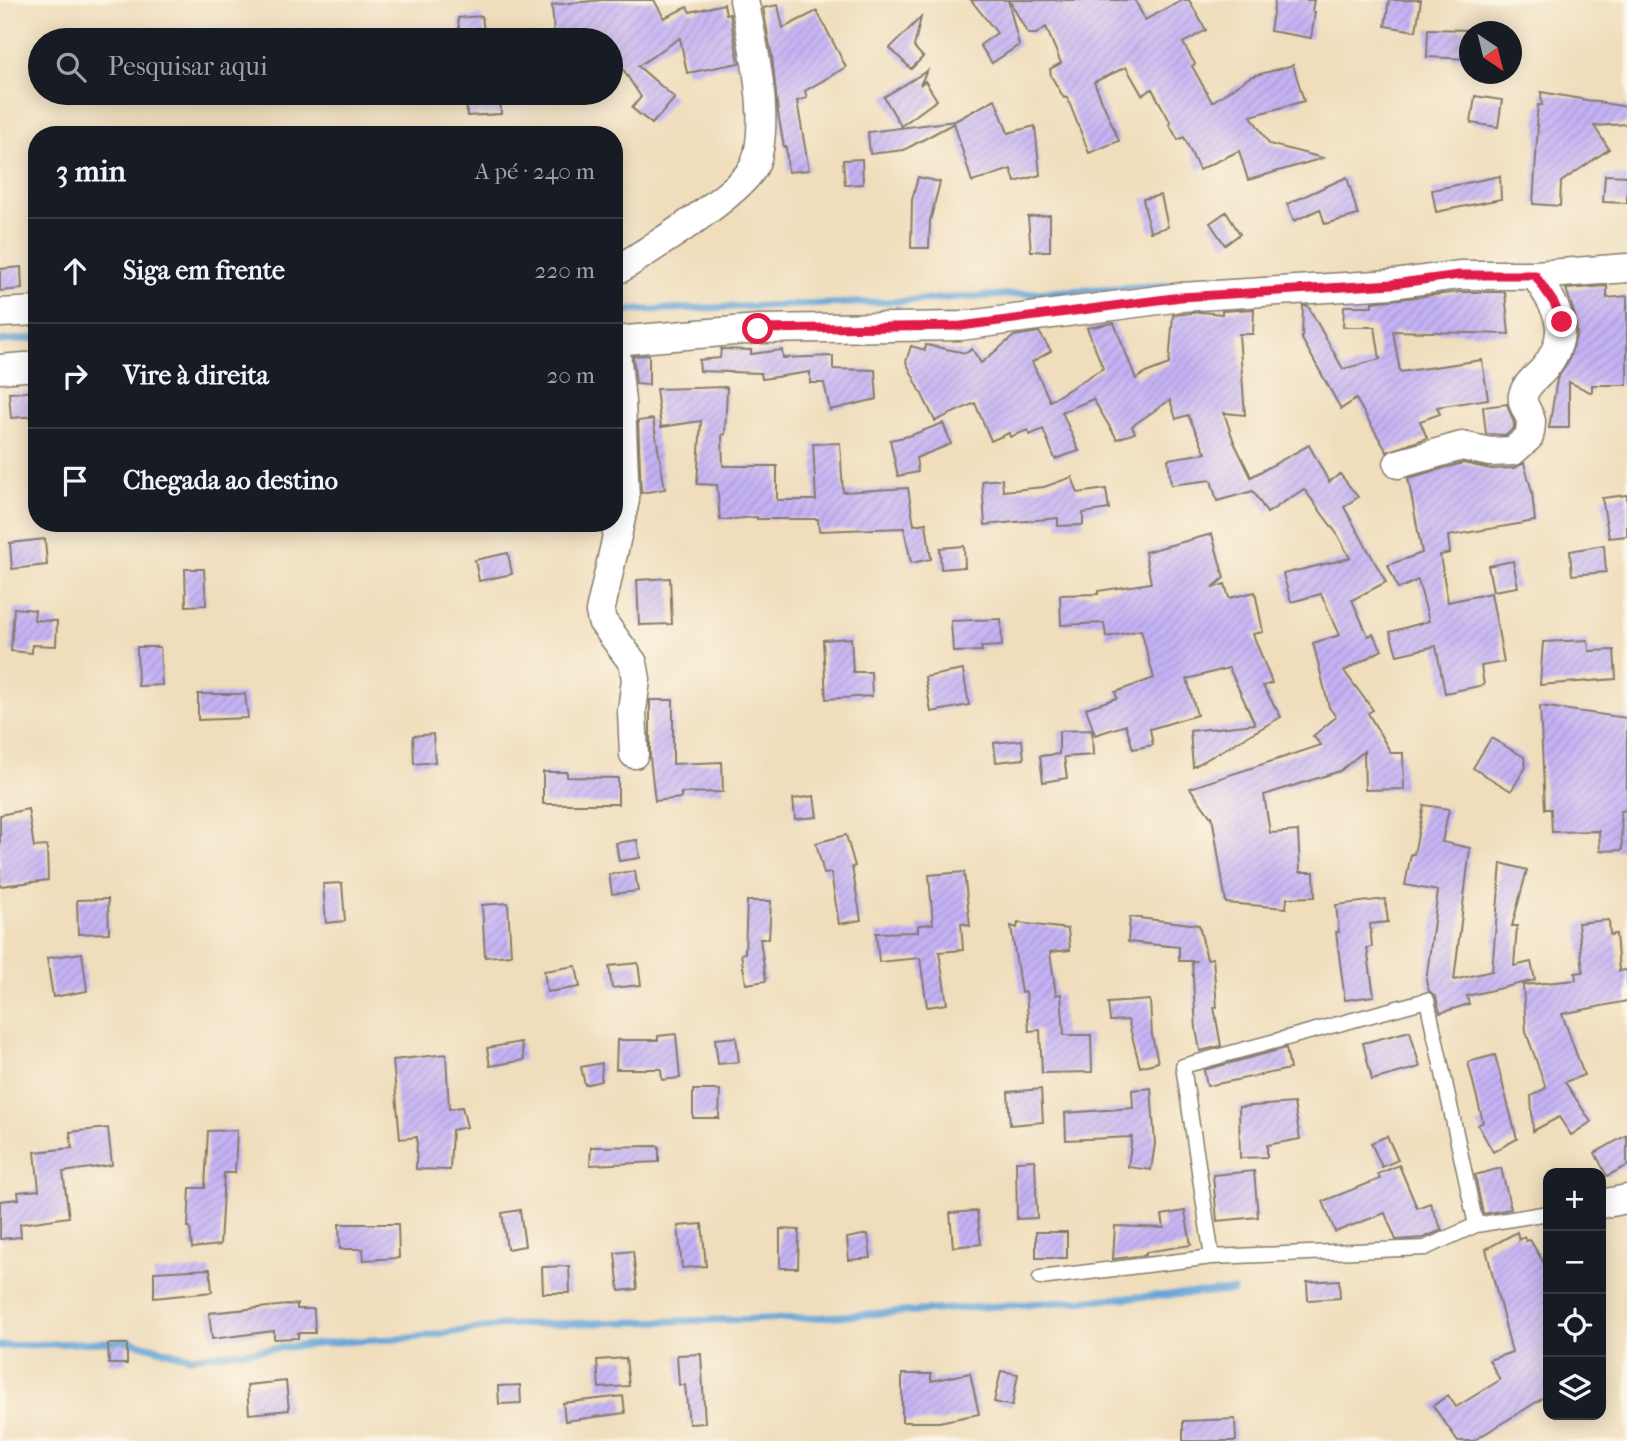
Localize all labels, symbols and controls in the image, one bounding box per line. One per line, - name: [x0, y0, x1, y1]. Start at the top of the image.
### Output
- north arrow: [1459, 21, 1522, 84]
- search box: [28, 28, 623, 105]
- icon: search: [52, 48, 90, 86]
- text: Pesquisar aqui: [108, 51, 268, 82]
- text: 3 min: [56, 154, 126, 189]
- text: A pé · 240 m: [475, 158, 595, 185]
- icon: ahead: [56, 252, 94, 290]
- text: Siga em frente: [123, 255, 285, 286]
- text: 220 m: [535, 257, 595, 284]
- route end: [1546, 306, 1577, 337]
- route start: [742, 313, 773, 344]
- icon: right: [56, 357, 94, 395]
- text: Vire à direita: [123, 360, 269, 391]
- text: 20 m: [546, 362, 595, 389]
- icon: arrive: [56, 462, 94, 500]
- text: Chegada ao destino: [123, 465, 338, 496]
- map controls: [1543, 1168, 1606, 1420]
- button: +: [1543, 1168, 1606, 1231]
- button: −: [1543, 1231, 1606, 1294]
- button: locate: [1543, 1294, 1606, 1357]
- button: layers: [1543, 1357, 1606, 1420]

